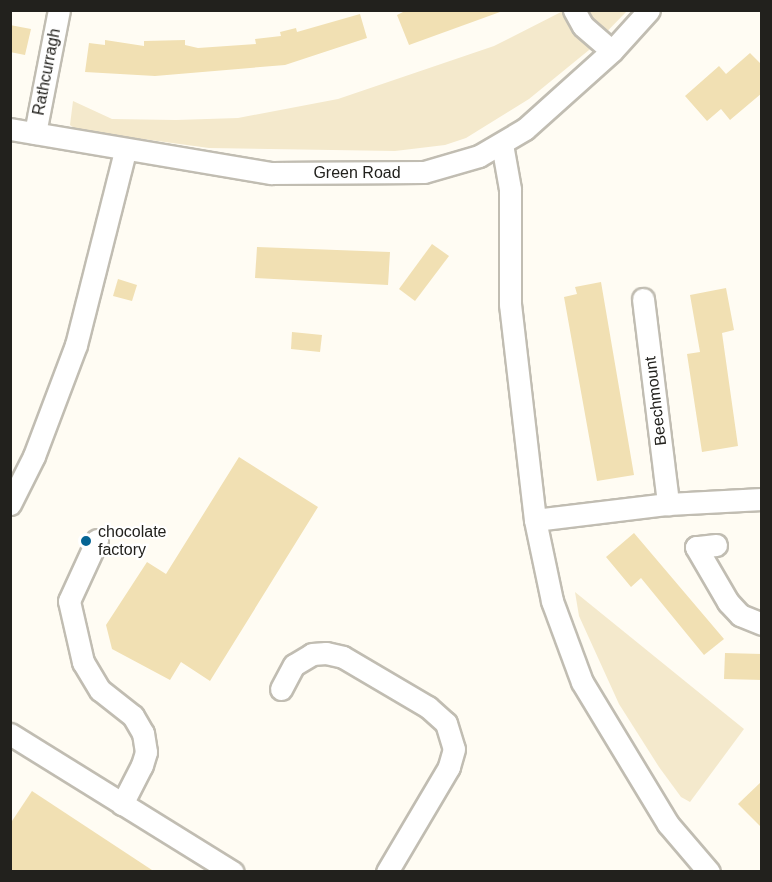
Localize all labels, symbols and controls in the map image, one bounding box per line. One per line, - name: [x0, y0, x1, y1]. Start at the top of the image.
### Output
- street label: Rathcurragh: [29, 27, 65, 117]
- street label: Green Road: [313, 163, 401, 183]
- street label: Beechmount: [641, 355, 671, 447]
- place label: chocolate factory: [98, 522, 166, 560]
- marker: chocolate factory: [79, 534, 93, 548]

